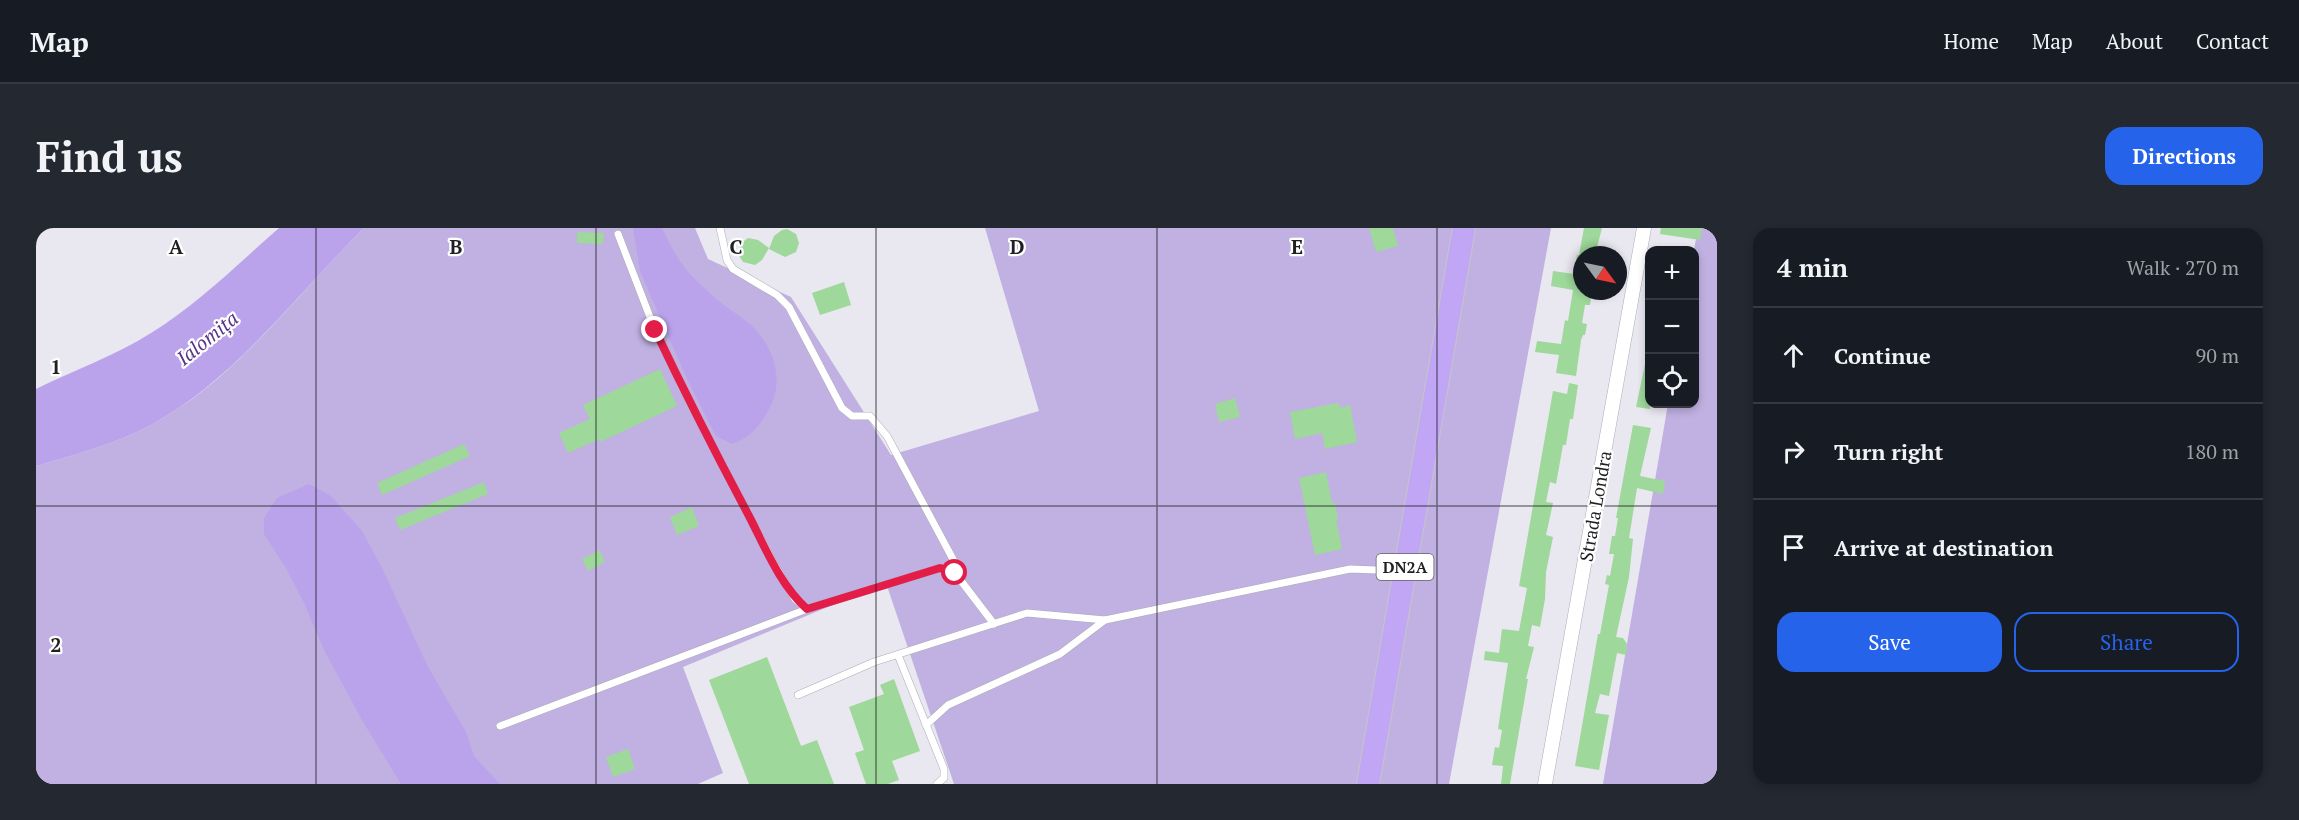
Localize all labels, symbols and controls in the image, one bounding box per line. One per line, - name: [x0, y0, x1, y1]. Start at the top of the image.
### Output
- text: Map: [30, 23, 89, 60]
- text: Home: [1943, 27, 1999, 55]
- text: Map: [2032, 27, 2073, 55]
- text: About: [2106, 27, 2163, 55]
- text: Contact: [2196, 27, 2269, 55]
- button: Directions: [2105, 127, 2263, 185]
- text: Find us: [36, 128, 183, 184]
- text: A: [169, 233, 184, 260]
- text: B: [450, 233, 463, 260]
- text: C: [729, 233, 743, 260]
- text: D: [1010, 233, 1024, 260]
- text: E: [1291, 233, 1303, 260]
- north arrow: [1573, 246, 1627, 300]
- map controls: [1645, 246, 1699, 408]
- button: +: [1645, 246, 1699, 300]
- text: 4 min: [1777, 250, 1848, 284]
- text: Walk · 270 m: [2127, 254, 2239, 281]
- button: −: [1645, 300, 1699, 354]
- water label: Ialomița: [170, 305, 244, 372]
- route end: [641, 316, 667, 342]
- icon: ahead: [1777, 339, 1810, 372]
- text: Continue: [1834, 341, 1931, 370]
- text: 90 m: [2196, 342, 2239, 369]
- text: 1: [50, 353, 62, 380]
- button: locate: [1645, 354, 1699, 408]
- icon: right: [1777, 435, 1810, 468]
- text: Turn right: [1834, 437, 1943, 466]
- text: 180 m: [2185, 438, 2239, 465]
- street label: Strada Londra: [1573, 449, 1617, 563]
- icon: arrive: [1777, 531, 1810, 564]
- text: Arrive at destination: [1834, 533, 2053, 562]
- road number: DN2A: [1376, 554, 1434, 580]
- route start: [941, 559, 967, 585]
- button: Save: [1777, 612, 2002, 672]
- button: Share: [2014, 612, 2239, 672]
- text: 2: [50, 631, 62, 658]

